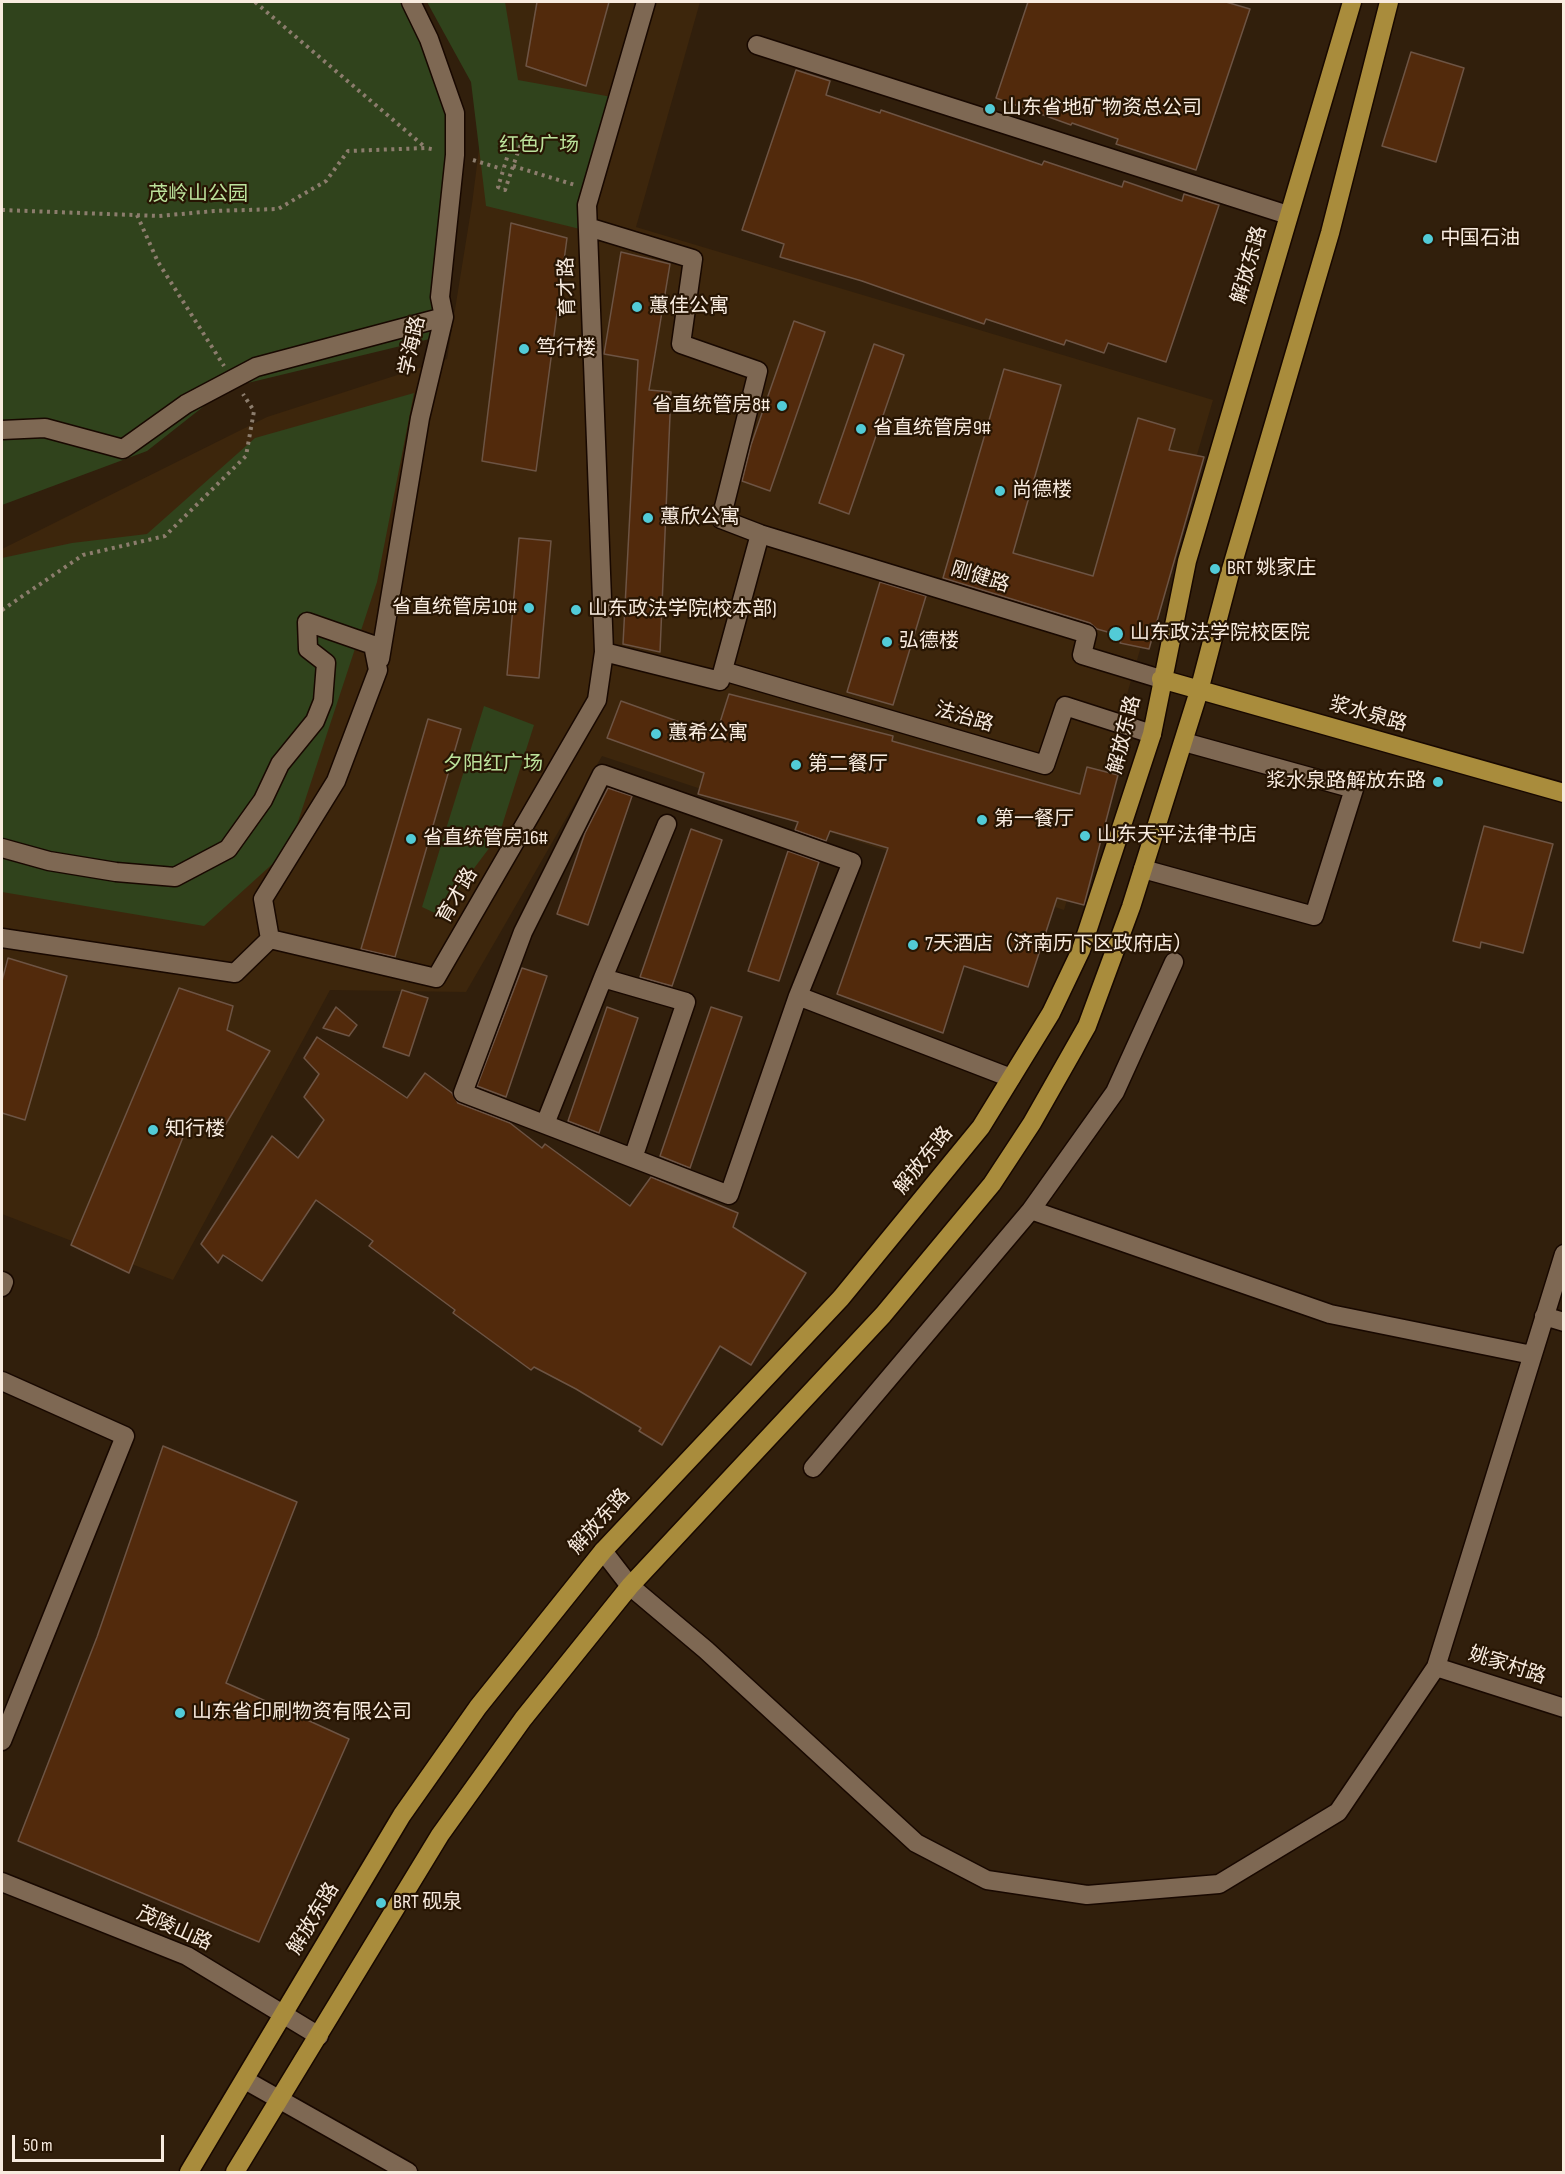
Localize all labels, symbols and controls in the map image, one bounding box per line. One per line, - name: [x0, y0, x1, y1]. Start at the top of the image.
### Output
- place label: 山东省地矿物资总公司: [1002, 97, 1202, 121]
- marker: 山东省地矿物资总公司: [983, 102, 997, 116]
- park label: 红色广场: [499, 134, 579, 158]
- park label: 茂岭山公园: [148, 183, 248, 207]
- street label: 解放东路: [1227, 223, 1273, 307]
- place label: 中国石油: [1440, 227, 1520, 251]
- marker: 中国石油: [1421, 232, 1435, 246]
- street label: 育才路: [555, 257, 581, 317]
- place label: 蕙佳公寓: [649, 295, 729, 319]
- marker: 蕙佳公寓: [630, 300, 644, 314]
- street label: 学海路: [395, 314, 431, 378]
- place label: 笃行楼: [536, 337, 596, 361]
- marker: 笃行楼: [517, 342, 531, 356]
- place label: 省直统管房8#: [652, 394, 770, 418]
- marker: 省直统管房8#: [775, 399, 789, 413]
- place label: 省直统管房9#: [873, 417, 991, 441]
- marker: 省直统管房9#: [854, 422, 868, 436]
- place label: 尚德楼: [1012, 479, 1072, 503]
- marker: 尚德楼: [993, 484, 1007, 498]
- place label: 蕙欣公寓: [660, 506, 740, 530]
- marker: 蕙欣公寓: [641, 511, 655, 525]
- place label: BRT 姚家庄: [1227, 557, 1316, 581]
- street label: 刚健路: [948, 558, 1012, 598]
- marker: BRT 姚家庄: [1208, 562, 1222, 576]
- place label: 省直统管房10#: [392, 596, 517, 620]
- place label: 山东政法学院(校本部): [588, 598, 777, 622]
- marker: 省直统管房10#: [522, 601, 536, 615]
- marker: 山东政法学院(校本部): [569, 603, 583, 617]
- place label: 山东政法学院校医院: [1130, 622, 1310, 646]
- marker: 山东政法学院校医院: [1107, 625, 1125, 643]
- place label: 弘德楼: [899, 630, 959, 654]
- marker: 弘德楼: [880, 635, 894, 649]
- street label: 浆水泉路: [1326, 692, 1410, 738]
- street label: 解放东路: [1104, 693, 1146, 777]
- street label: 法治路: [932, 698, 996, 738]
- place label: 蕙希公寓: [668, 722, 748, 746]
- marker: 蕙希公寓: [649, 727, 663, 741]
- park label: 夕阳红广场: [443, 753, 543, 777]
- place label: 第二餐厅: [808, 753, 888, 777]
- marker: 第二餐厅: [789, 758, 803, 772]
- place label: 浆水泉路解放东路: [1266, 770, 1426, 794]
- marker: 浆水泉路解放东路: [1431, 775, 1445, 789]
- place label: 第一餐厅: [994, 808, 1074, 832]
- marker: 第一餐厅: [975, 813, 989, 827]
- place label: 山东天平法律书店: [1097, 824, 1257, 848]
- place label: 省直统管房16#: [423, 827, 548, 851]
- marker: 山东天平法律书店: [1078, 829, 1092, 843]
- marker: 省直统管房16#: [404, 832, 418, 846]
- street label: 育才路: [433, 864, 483, 928]
- place label: 7天酒店（济南历下区政府店）: [925, 933, 1193, 957]
- marker: 7天酒店（济南历下区政府店）: [906, 938, 920, 952]
- place label: 知行楼: [165, 1118, 225, 1142]
- street label: 解放东路: [890, 1122, 958, 1200]
- marker: 知行楼: [146, 1123, 160, 1137]
- street label: 解放东路: [564, 1484, 636, 1560]
- street label: 姚家村路: [1465, 1642, 1549, 1690]
- place label: 山东省印刷物资有限公司: [192, 1701, 412, 1725]
- marker: 山东省印刷物资有限公司: [173, 1706, 187, 1720]
- street label: 解放东路: [283, 1879, 345, 1959]
- place label: BRT 砚泉: [393, 1891, 462, 1915]
- marker: BRT 砚泉: [374, 1896, 388, 1910]
- street label: 茂陵山路: [133, 1902, 215, 1956]
- scale bar: [15, 2123, 166, 2161]
- text: 50 m: [23, 2135, 53, 2156]

